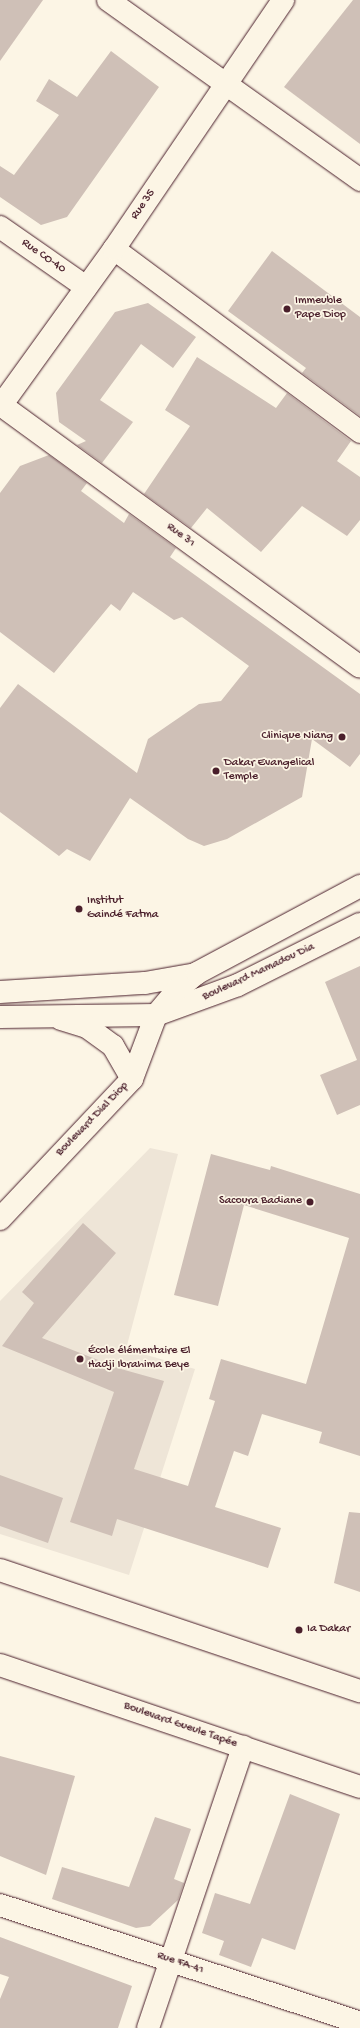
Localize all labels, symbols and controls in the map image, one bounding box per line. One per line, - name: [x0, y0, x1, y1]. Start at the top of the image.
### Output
- street label: Rue 35: [129, 187, 159, 223]
- street label: Rue CO-40: [18, 236, 68, 278]
- place label: Immeuble Pape Diop: [295, 295, 346, 323]
- marker: Immeuble Pape Diop: [282, 304, 292, 314]
- street label: Rue 31: [163, 521, 197, 551]
- place label: Clinique Niang: [261, 730, 333, 744]
- marker: Clinique Niang: [336, 731, 348, 743]
- place label: Dakar Evangelical Temple: [224, 757, 314, 785]
- marker: Dakar Evangelical Temple: [211, 766, 221, 776]
- place label: Institut Gaindé Fatma: [87, 895, 158, 923]
- marker: Institut Gaindé Fatma: [74, 904, 84, 914]
- street label: Boulevard Mamadou Dia: [201, 941, 317, 1005]
- street label: Boulevard Dial Diop: [54, 1080, 132, 1160]
- place label: Sacoura Badiane: [219, 1195, 302, 1209]
- marker: Sacoura Badiane: [305, 1197, 315, 1207]
- place label: École élémentaire El Hadji Ibrahima Beye: [88, 1345, 190, 1373]
- marker: École élémentaire El Hadji Ibrahima Beye: [75, 1354, 85, 1364]
- place label: Ia Dakar: [307, 1623, 350, 1637]
- marker: Ia Dakar: [294, 1625, 304, 1635]
- street label: Boulevard Gueule Tapée: [121, 1700, 239, 1752]
- street label: Rue FA-41: [155, 1950, 205, 1978]

